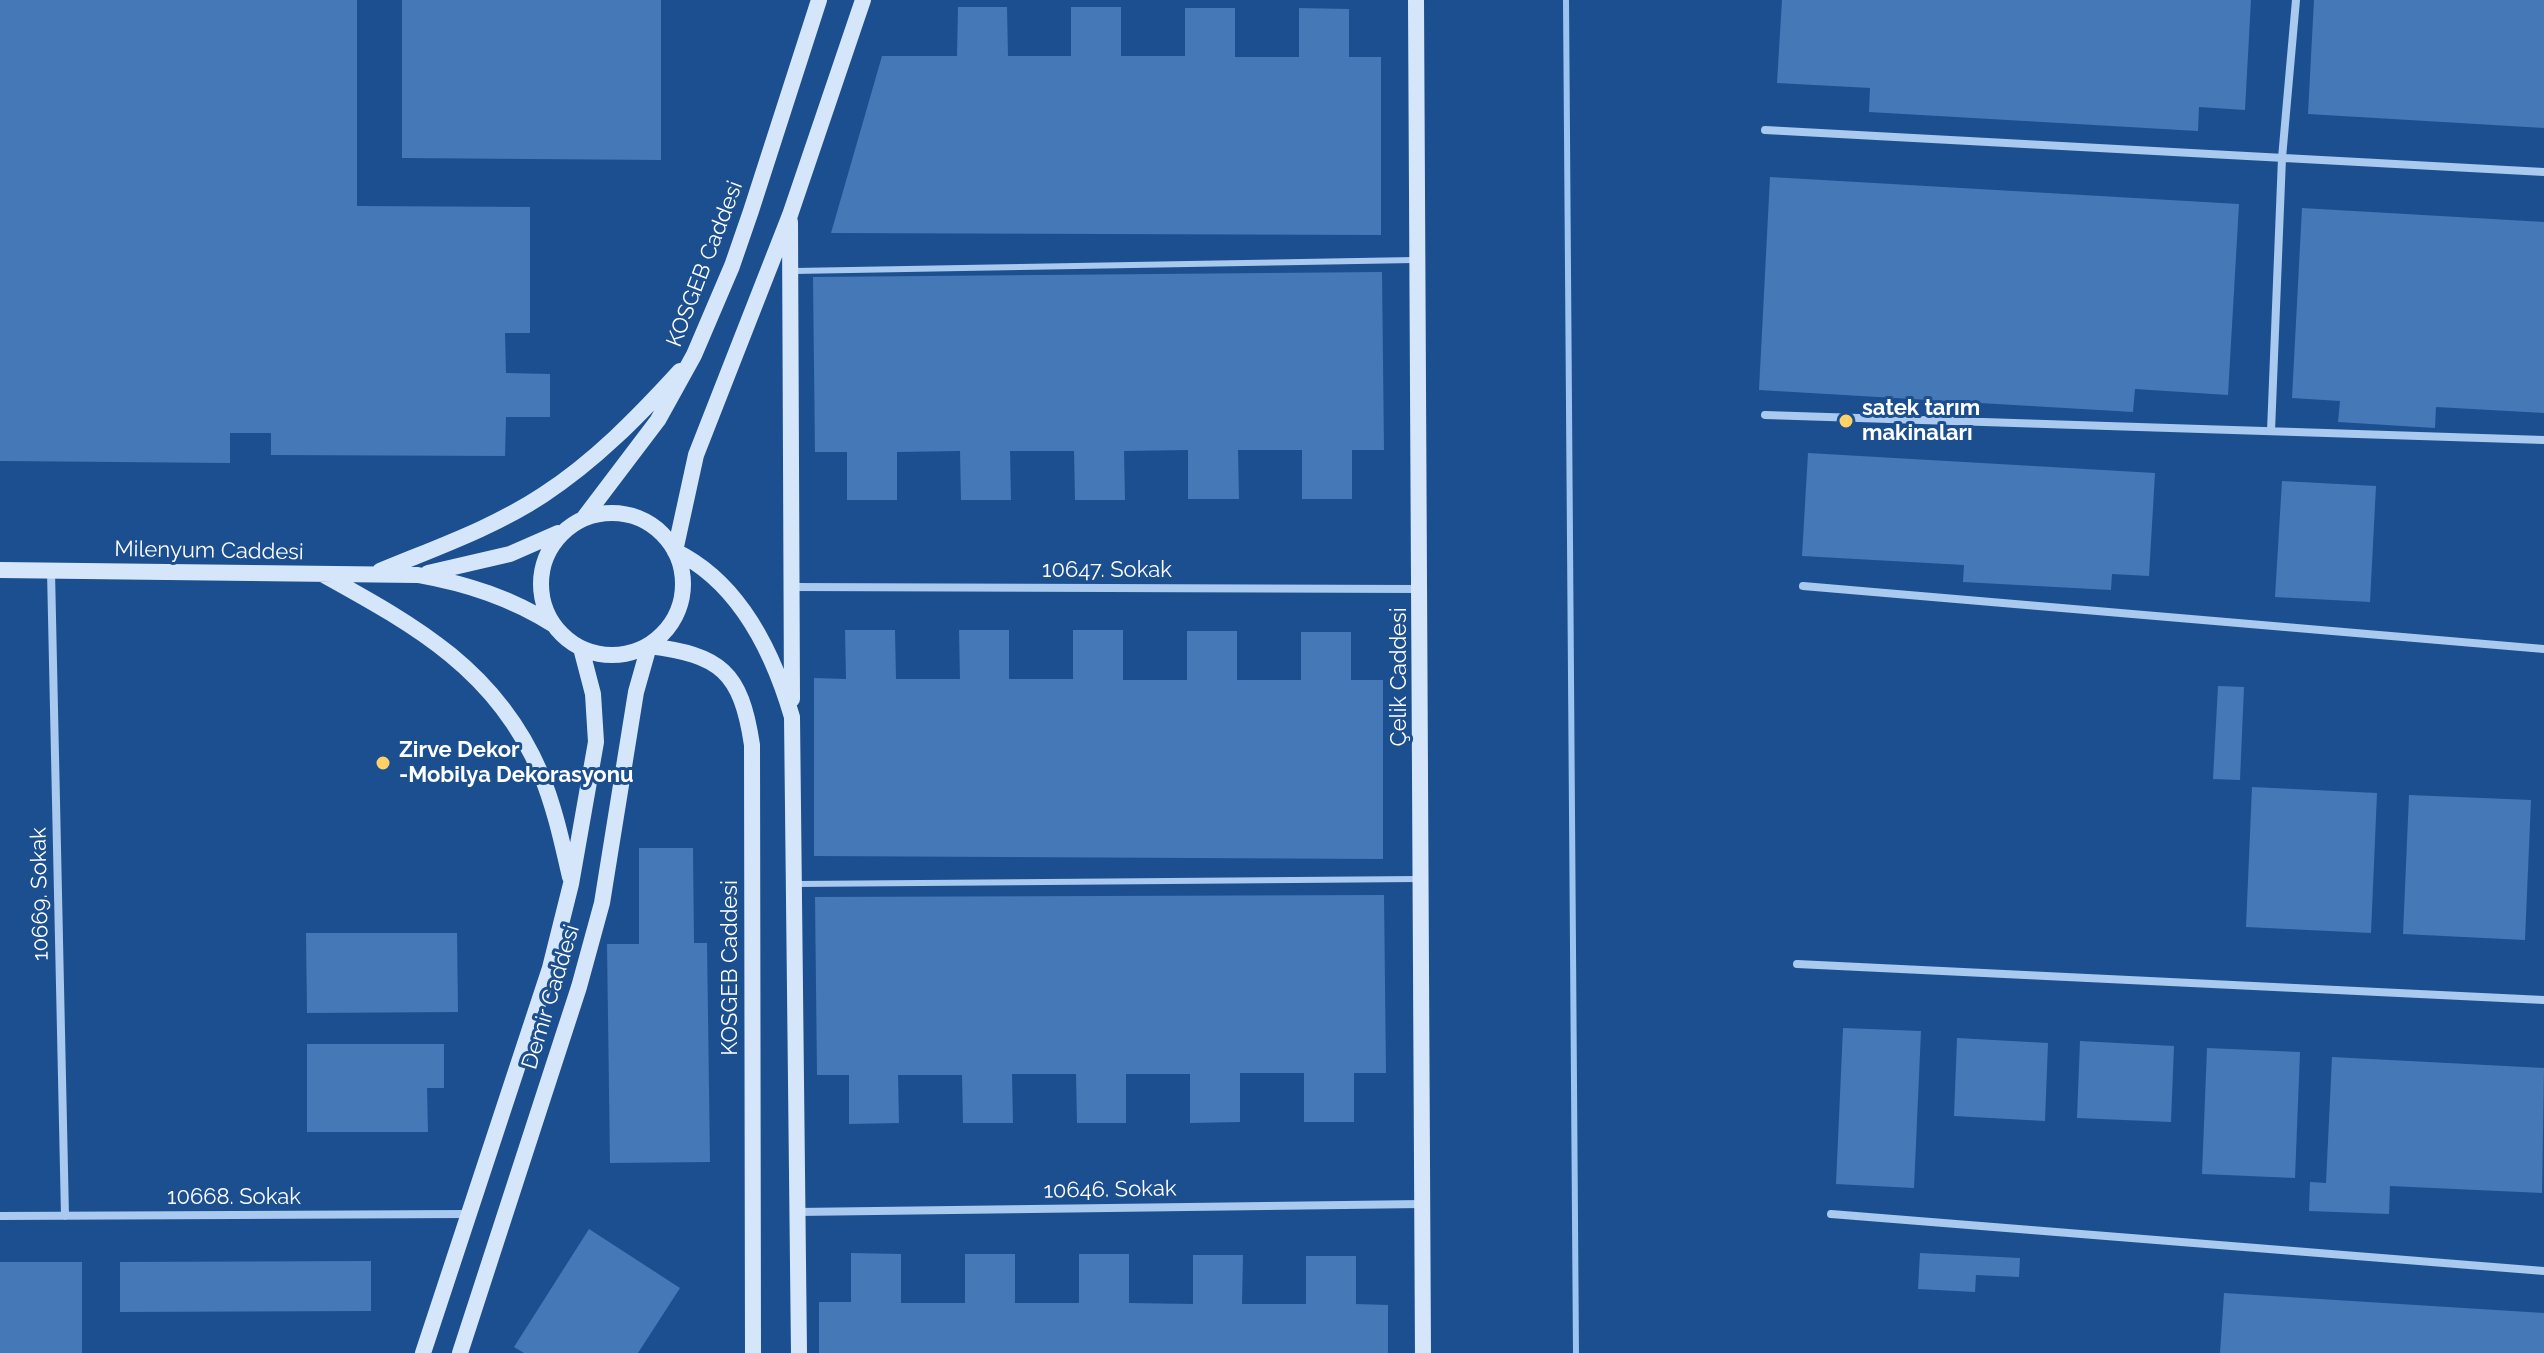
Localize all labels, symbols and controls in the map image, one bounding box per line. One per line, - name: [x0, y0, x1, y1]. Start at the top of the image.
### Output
- street label: KOSGEB Caddesi: [661, 177, 749, 351]
- place label: satek tarım makinaları: [1862, 395, 1980, 446]
- marker: satek tarım makinaları: [1837, 412, 1855, 430]
- street label: Milenyum Caddesi: [114, 536, 304, 566]
- street label: 10647. Sokak: [1042, 557, 1172, 583]
- street label: Çelik Caddesi: [1386, 608, 1412, 746]
- place label: Zirve Dekor -Mobilya Dekorasyonu: [399, 737, 634, 788]
- marker: Zirve Dekor -Mobilya Dekorasyonu: [374, 754, 392, 772]
- street label: 10669. Sokak: [26, 827, 54, 961]
- street label: KOSGEB Caddesi: [717, 880, 743, 1056]
- street label: Demir Caddesi: [516, 922, 586, 1072]
- street label: 10646. Sokak: [1043, 1176, 1177, 1204]
- street label: 10668. Sokak: [167, 1184, 301, 1210]

